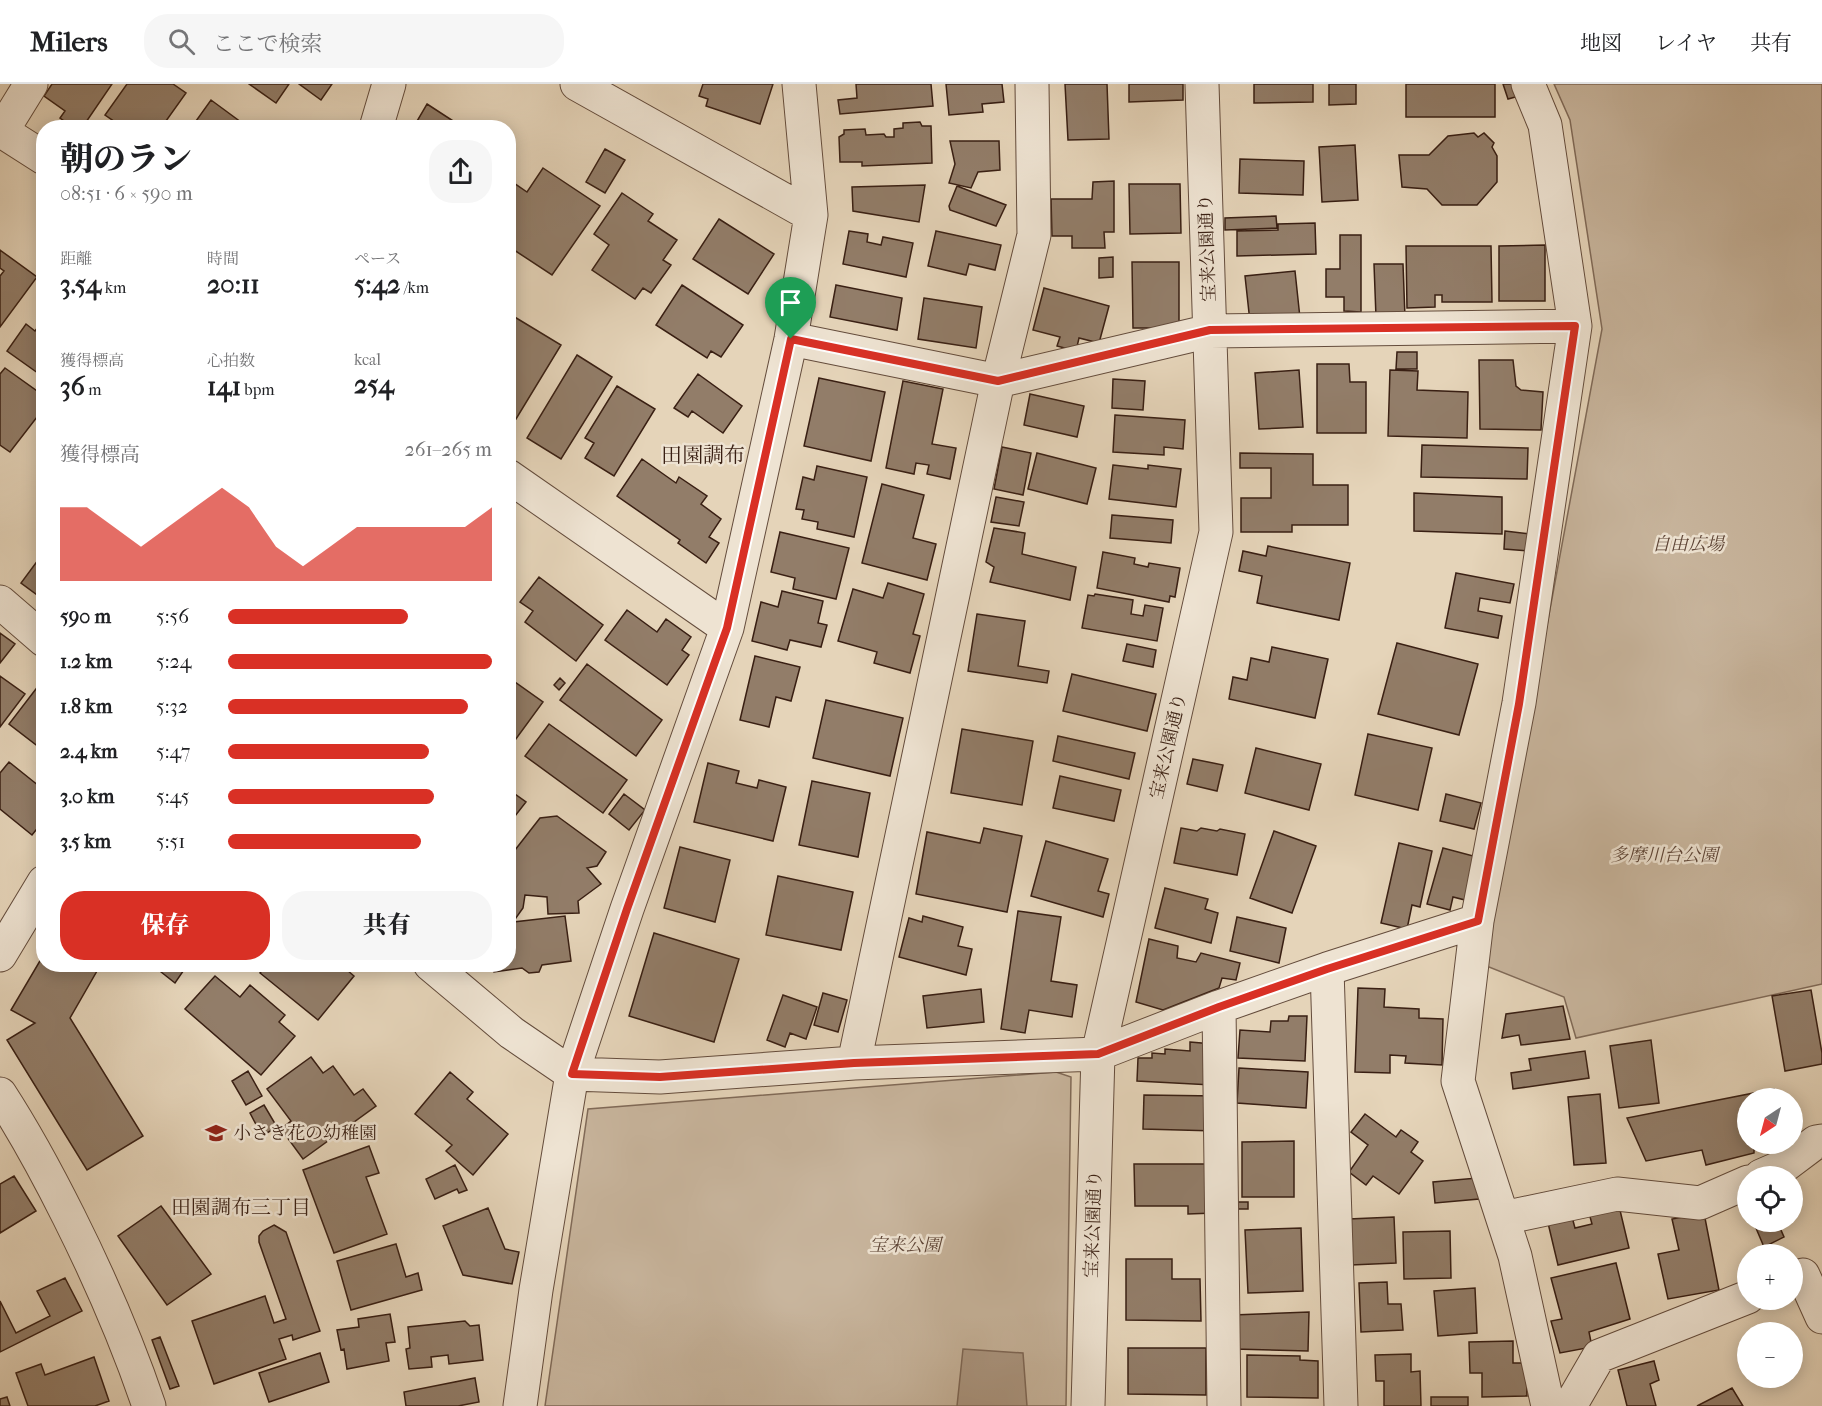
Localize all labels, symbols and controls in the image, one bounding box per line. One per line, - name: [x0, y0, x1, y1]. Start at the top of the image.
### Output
- search box: [144, 14, 564, 68]
- text: Milers: [30, 25, 108, 58]
- icon: search: [165, 25, 198, 58]
- text: ここで検索: [213, 31, 323, 57]
- text: 地図: [1580, 31, 1622, 55]
- text: レイヤ: [1655, 31, 1717, 55]
- text: 共有: [1750, 31, 1792, 55]
- text: 朝のラン: [60, 140, 192, 179]
- button: share: [429, 140, 492, 203]
- text: 08:51 · 6 × 590 m: [60, 182, 193, 205]
- street label: 宝来公園通り: [1195, 194, 1220, 302]
- text: 距離: [60, 249, 92, 268]
- text: 時間: [207, 249, 239, 268]
- text: ペース: [354, 249, 401, 268]
- text: 3.54: [60, 269, 101, 300]
- text: 20:11: [207, 269, 260, 300]
- text: 5:42: [354, 269, 400, 300]
- pin: [765, 277, 816, 339]
- text: km: [101, 278, 126, 297]
- text: /km: [400, 278, 429, 297]
- icon: arrive: [774, 286, 807, 319]
- text: kcal: [354, 350, 381, 369]
- text: 獲得標高: [60, 351, 124, 370]
- text: 心拍数: [207, 351, 255, 370]
- text: 254: [354, 369, 394, 400]
- text: 36: [60, 371, 85, 402]
- text: 141: [207, 371, 241, 402]
- text: m: [85, 380, 101, 399]
- text: bpm: [241, 380, 275, 399]
- text: 261–265 m: [404, 438, 492, 461]
- text: 獲得標高: [60, 443, 140, 466]
- district label: 田園調布: [661, 443, 745, 467]
- park label: 自由広場: [1652, 534, 1726, 555]
- text: 590 m: [60, 605, 111, 628]
- text: 5:56: [156, 605, 189, 628]
- text: 1.2 km: [60, 650, 113, 673]
- text: 5:24: [156, 650, 192, 673]
- street label: 宝来公園通り: [1146, 691, 1191, 801]
- text: 1.8 km: [60, 695, 112, 718]
- text: 5:32: [156, 695, 188, 718]
- text: 2.4 km: [60, 740, 118, 763]
- text: 5:47: [156, 740, 190, 763]
- text: 3.0 km: [60, 785, 114, 808]
- text: 5:45: [156, 785, 189, 808]
- text: 3.5 km: [60, 830, 111, 853]
- text: 5:51: [156, 830, 185, 853]
- park label: 多摩川台公園: [1610, 845, 1721, 866]
- button: 保存: [60, 891, 270, 960]
- button: 共有: [282, 891, 492, 960]
- north arrow: [1737, 1088, 1803, 1154]
- map controls: [1737, 1088, 1803, 1388]
- school or university icon: 小さき花の幼稚園: [204, 1121, 228, 1145]
- place label: 小さき花の幼稚園: [233, 1123, 377, 1144]
- button: locate: [1737, 1166, 1803, 1232]
- street label: 宝来公園通り: [1081, 1170, 1106, 1278]
- district label: 田園調布三丁目: [171, 1196, 311, 1219]
- park label: 宝来公園: [869, 1235, 944, 1256]
- button: +: [1737, 1244, 1803, 1310]
- button: −: [1737, 1322, 1803, 1388]

